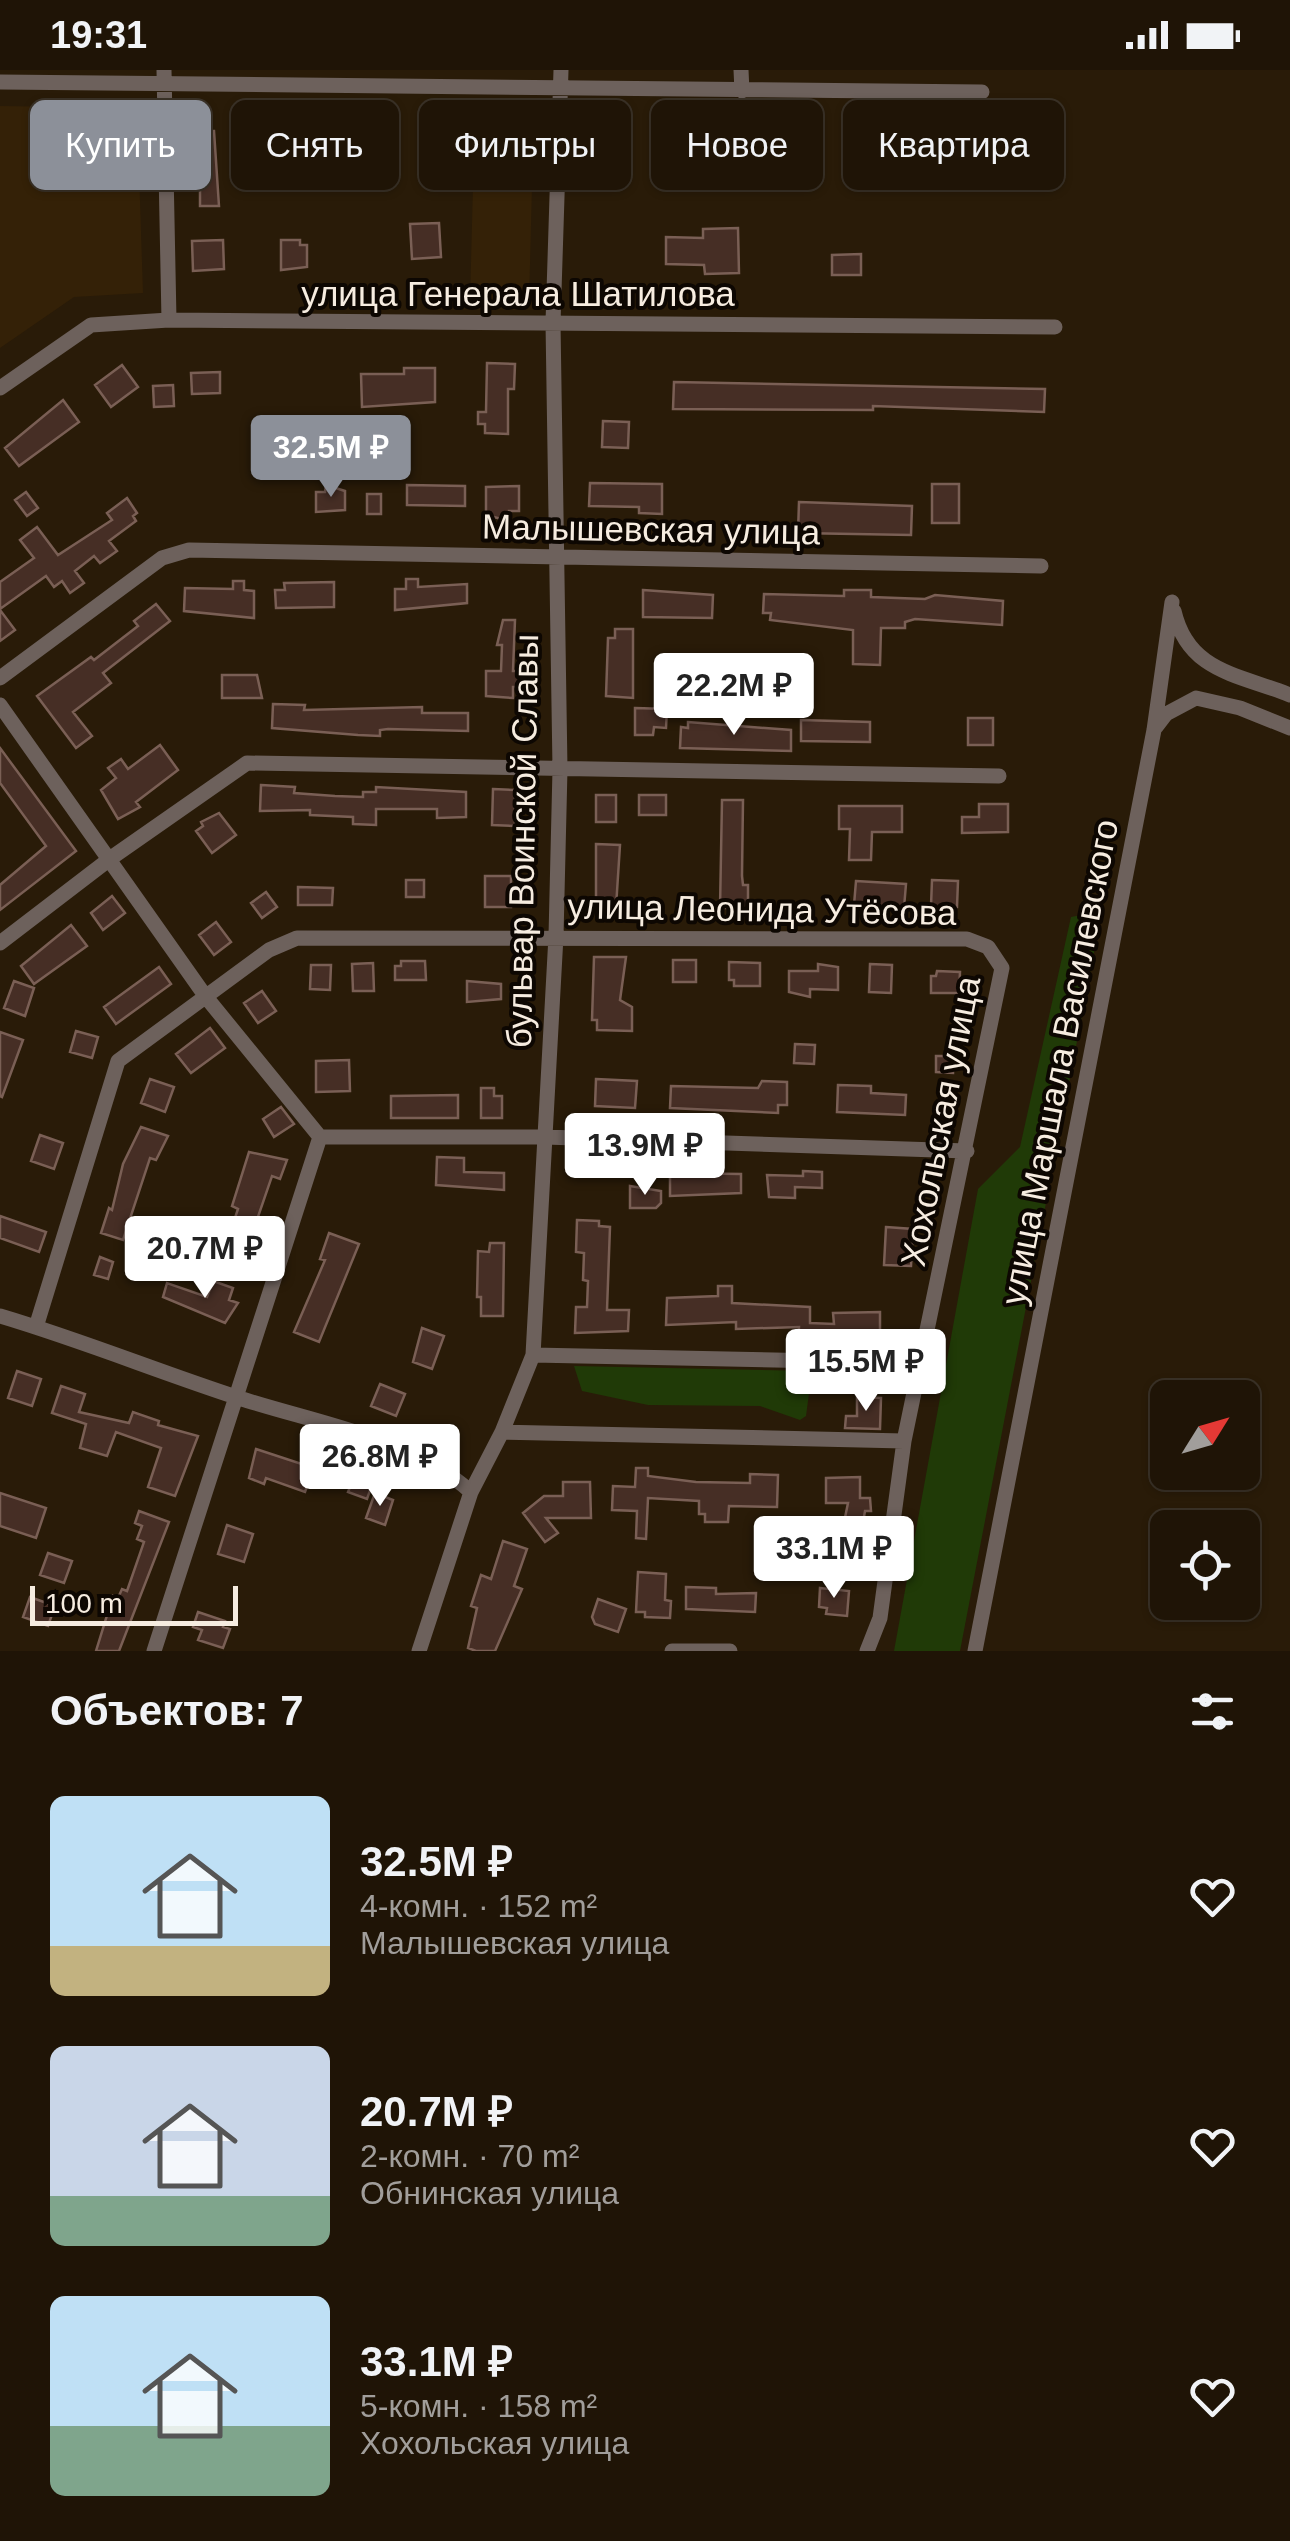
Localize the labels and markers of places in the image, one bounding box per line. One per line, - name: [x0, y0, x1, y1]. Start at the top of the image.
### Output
- pin: 32.5M ₽: [239, 415, 423, 500]
- pin: 22.2M ₽: [642, 653, 826, 738]
- pin: 13.9M ₽: [553, 1113, 737, 1198]
- pin: 20.7M ₽: [113, 1216, 297, 1301]
- pin: 15.5M ₽: [774, 1329, 958, 1414]
- pin: 26.8M ₽: [288, 1424, 472, 1509]
- pin: 33.1M ₽: [742, 1516, 926, 1601]

